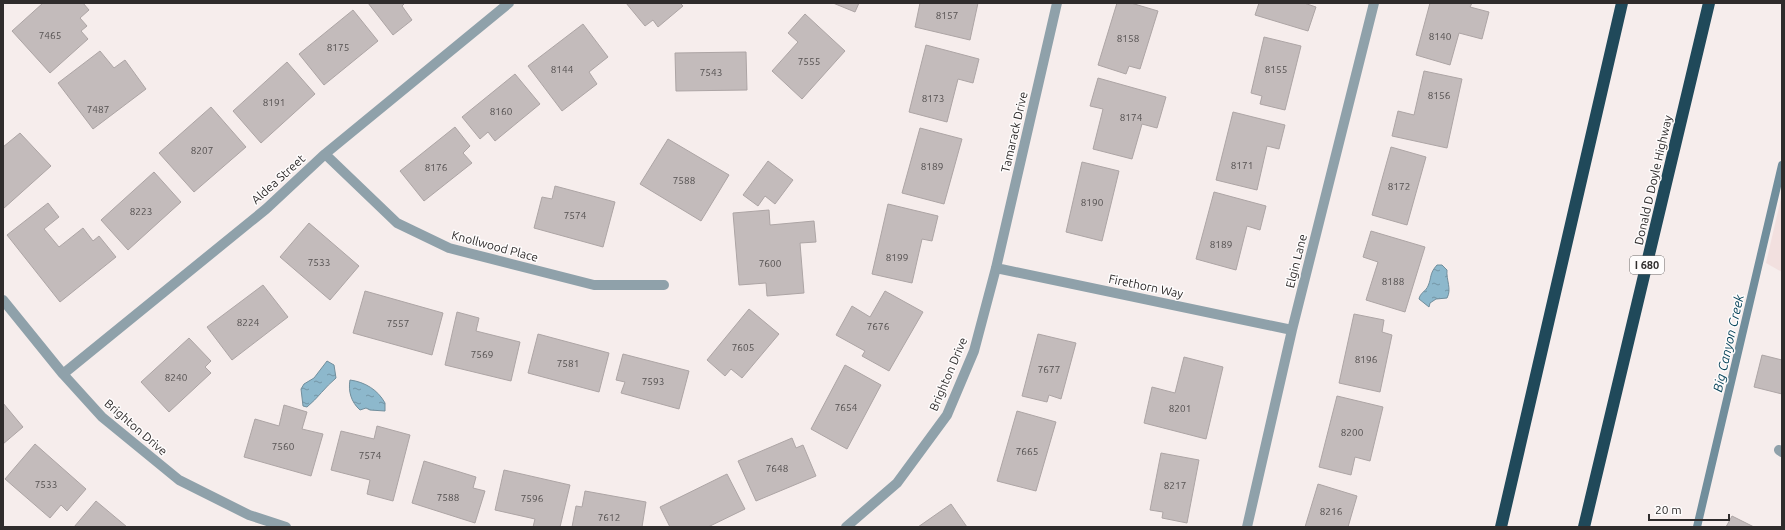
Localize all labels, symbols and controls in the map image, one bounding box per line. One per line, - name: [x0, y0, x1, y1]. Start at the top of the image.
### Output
- house number: 8157: [936, 10, 958, 21]
- house number: 7465: [39, 30, 61, 41]
- house number: 8140: [1429, 31, 1452, 42]
- house number: 8158: [1117, 33, 1140, 44]
- house number: 8175: [327, 42, 349, 53]
- house number: 7555: [798, 56, 820, 67]
- house number: 8144: [551, 64, 574, 75]
- house number: 8155: [1265, 64, 1287, 75]
- house number: 7543: [700, 67, 722, 78]
- street label: Tamarack Drive: [998, 90, 1030, 174]
- house number: 8156: [1428, 90, 1451, 101]
- house number: 8173: [922, 93, 944, 104]
- house number: 8191: [263, 97, 285, 108]
- house number: 7487: [87, 104, 109, 115]
- house number: 8160: [490, 106, 513, 117]
- house number: 8174: [1120, 112, 1143, 123]
- street label: Donald D Doyle Highway: [1632, 114, 1674, 246]
- house number: 8207: [191, 145, 213, 156]
- street label: Aldea Street: [249, 152, 307, 206]
- house number: 8171: [1231, 160, 1253, 171]
- house number: 8189: [921, 161, 943, 172]
- house number: 8176: [425, 162, 448, 173]
- house number: 7588: [673, 175, 696, 186]
- house number: 8172: [1388, 181, 1410, 192]
- house number: 8190: [1081, 197, 1104, 208]
- house number: 8223: [130, 206, 152, 217]
- house number: 7574: [564, 210, 587, 221]
- street label: Knollwood Place: [450, 228, 540, 264]
- street label: Elgin Lane: [1283, 233, 1309, 289]
- house number: 8189: [1210, 239, 1232, 250]
- house number: 8199: [886, 252, 908, 263]
- road number: I 680: [1630, 256, 1664, 274]
- house number: 7533: [308, 257, 330, 268]
- house number: 7600: [759, 258, 782, 269]
- street label: Firethorn Way: [1108, 272, 1185, 300]
- house number: 8188: [1382, 276, 1405, 287]
- water label: Big Canyon Creek: [1710, 293, 1746, 393]
- house number: 8224: [237, 317, 260, 328]
- house number: 7557: [387, 318, 409, 329]
- house number: 7676: [867, 321, 890, 332]
- street label: Brighton Drive: [927, 335, 969, 413]
- house number: 7605: [732, 342, 754, 353]
- house number: 7569: [471, 349, 493, 360]
- house number: 8196: [1355, 354, 1378, 365]
- house number: 7581: [557, 358, 579, 369]
- house number: 7677: [1038, 364, 1060, 375]
- house number: 8240: [165, 372, 188, 383]
- house number: 7593: [642, 376, 664, 387]
- street label: Brighton Drive: [102, 396, 170, 458]
- house number: 7654: [835, 402, 858, 413]
- house number: 8201: [1169, 403, 1191, 414]
- house number: 8200: [1341, 427, 1364, 438]
- house number: 7560: [272, 441, 295, 452]
- house number: 7665: [1016, 446, 1038, 457]
- house number: 7574: [359, 450, 382, 461]
- house number: 7648: [766, 463, 789, 474]
- house number: 7533: [35, 479, 57, 490]
- house number: 8217: [1164, 480, 1186, 491]
- house number: 7588: [437, 492, 460, 503]
- house number: 7596: [521, 493, 544, 504]
- scale bar: [1649, 496, 1729, 522]
- text: 20 m: [1655, 503, 1682, 516]
- house number: 8216: [1320, 506, 1343, 517]
- house number: 7612: [598, 512, 620, 523]

